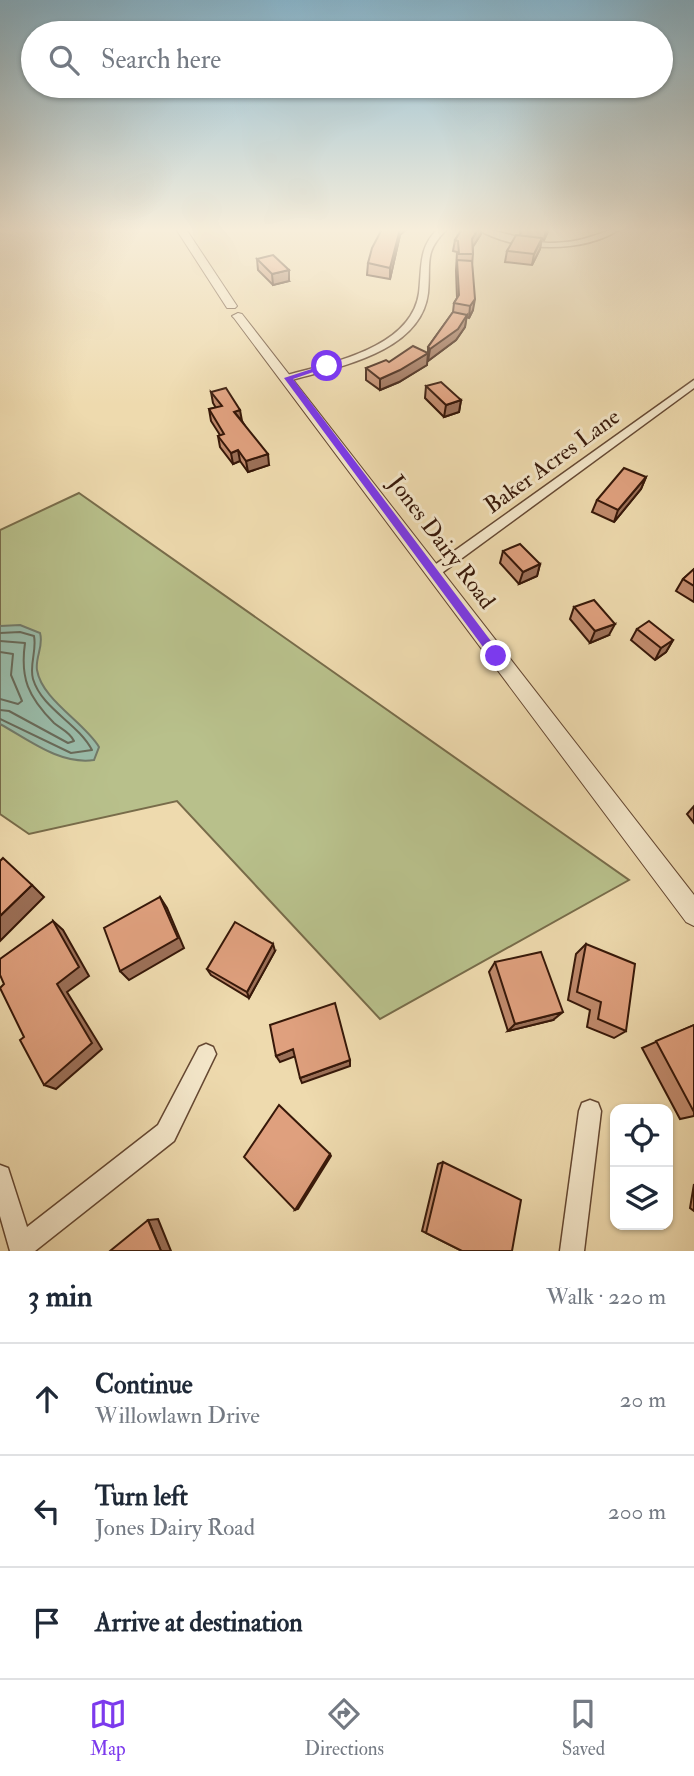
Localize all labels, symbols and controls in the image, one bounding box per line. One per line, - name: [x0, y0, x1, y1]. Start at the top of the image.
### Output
- search box: [21, 21, 673, 98]
- icon: search: [45, 41, 83, 79]
- text: Search here: [101, 44, 221, 76]
- route start: [311, 350, 342, 381]
- street label: Baker Acres Lane: [479, 402, 626, 520]
- street label: Jones Dairy Road: [382, 469, 502, 615]
- route end: [480, 640, 511, 671]
- map controls: [610, 1104, 673, 1230]
- button: locate: [610, 1104, 673, 1167]
- button: layers: [610, 1167, 673, 1230]
- text: 3 min: [28, 1278, 93, 1315]
- text: Walk · 220 m: [546, 1282, 666, 1311]
- text: Continue: [95, 1369, 193, 1401]
- icon: ahead: [28, 1380, 66, 1418]
- text: 20 m: [620, 1385, 666, 1414]
- text: Willowlawn Drive: [95, 1401, 260, 1430]
- text: Turn left: [95, 1481, 188, 1513]
- icon: left: [28, 1492, 66, 1530]
- text: 200 m: [608, 1497, 666, 1526]
- text: Jones Dairy Road: [95, 1513, 255, 1542]
- icon: arrive: [28, 1604, 66, 1642]
- text: Arrive at destination: [95, 1607, 303, 1639]
- tab: Map: [89, 1695, 127, 1761]
- tab: Directions: [304, 1695, 384, 1761]
- tab: Saved: [562, 1695, 605, 1761]

